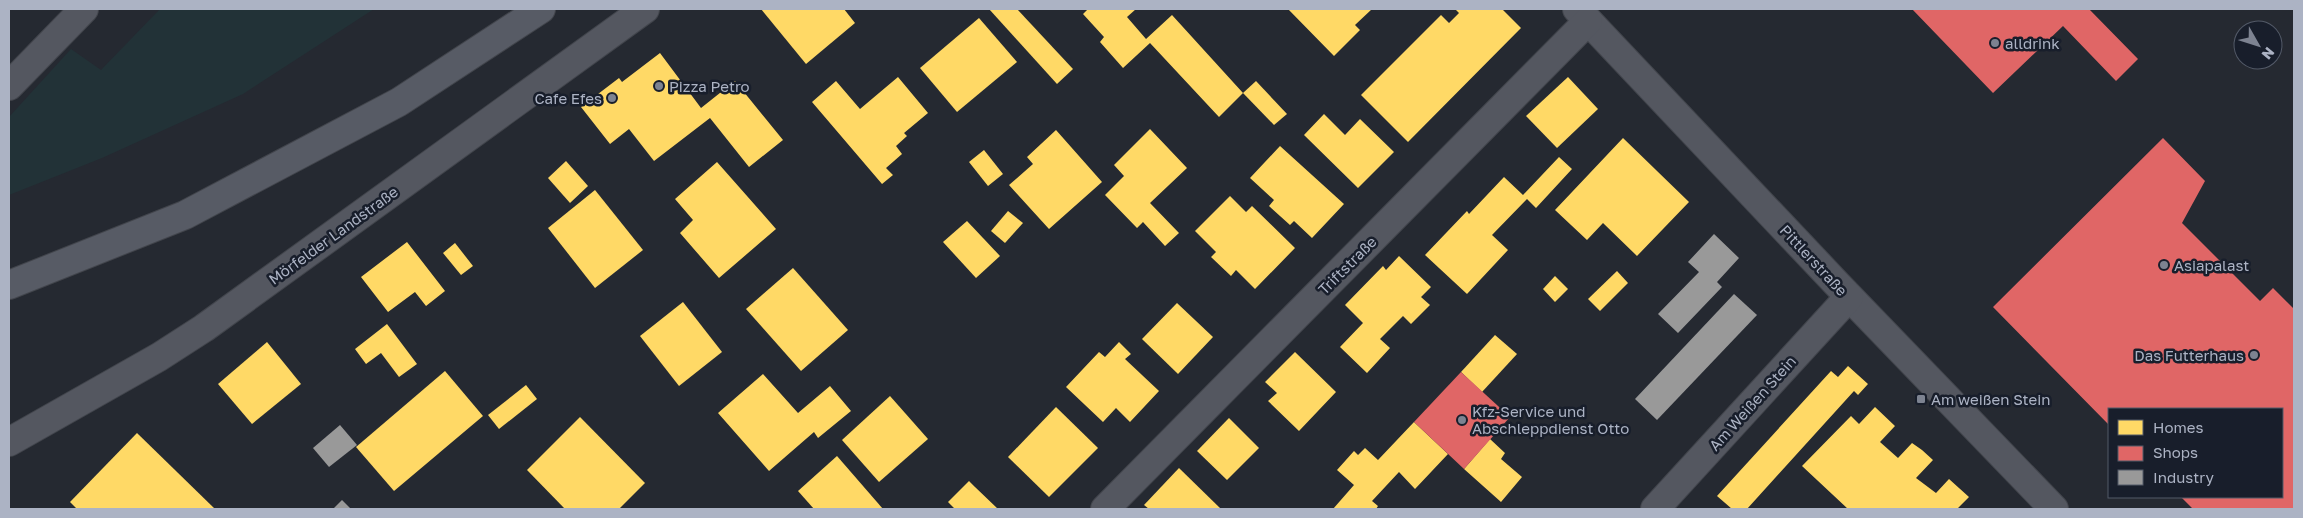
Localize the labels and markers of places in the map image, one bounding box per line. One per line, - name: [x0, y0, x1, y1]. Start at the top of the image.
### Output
- place label: alldrink: [2005, 34, 2060, 52]
- marker: alldrink: [1989, 37, 2001, 49]
- place label: Pizza Petro: [669, 77, 750, 95]
- marker: Pizza Petro: [653, 80, 665, 92]
- place label: Cafe Efes: [534, 89, 602, 107]
- marker: Cafe Efes: [606, 92, 618, 104]
- place label: Asiapalast: [2174, 256, 2249, 274]
- marker: Asiapalast: [2158, 259, 2170, 271]
- place label: Das Futterhaus: [2134, 346, 2244, 364]
- marker: Das Futterhaus: [2248, 349, 2260, 361]
- place label: Am weißen Stein: [1931, 390, 2050, 408]
- marker: Am weißen Stein: [1915, 393, 1927, 405]
- place label: Kfz-Service und Abschleppdienst Otto: [1472, 402, 1629, 437]
- marker: Kfz-Service und Abschleppdienst Otto: [1456, 414, 1468, 426]

